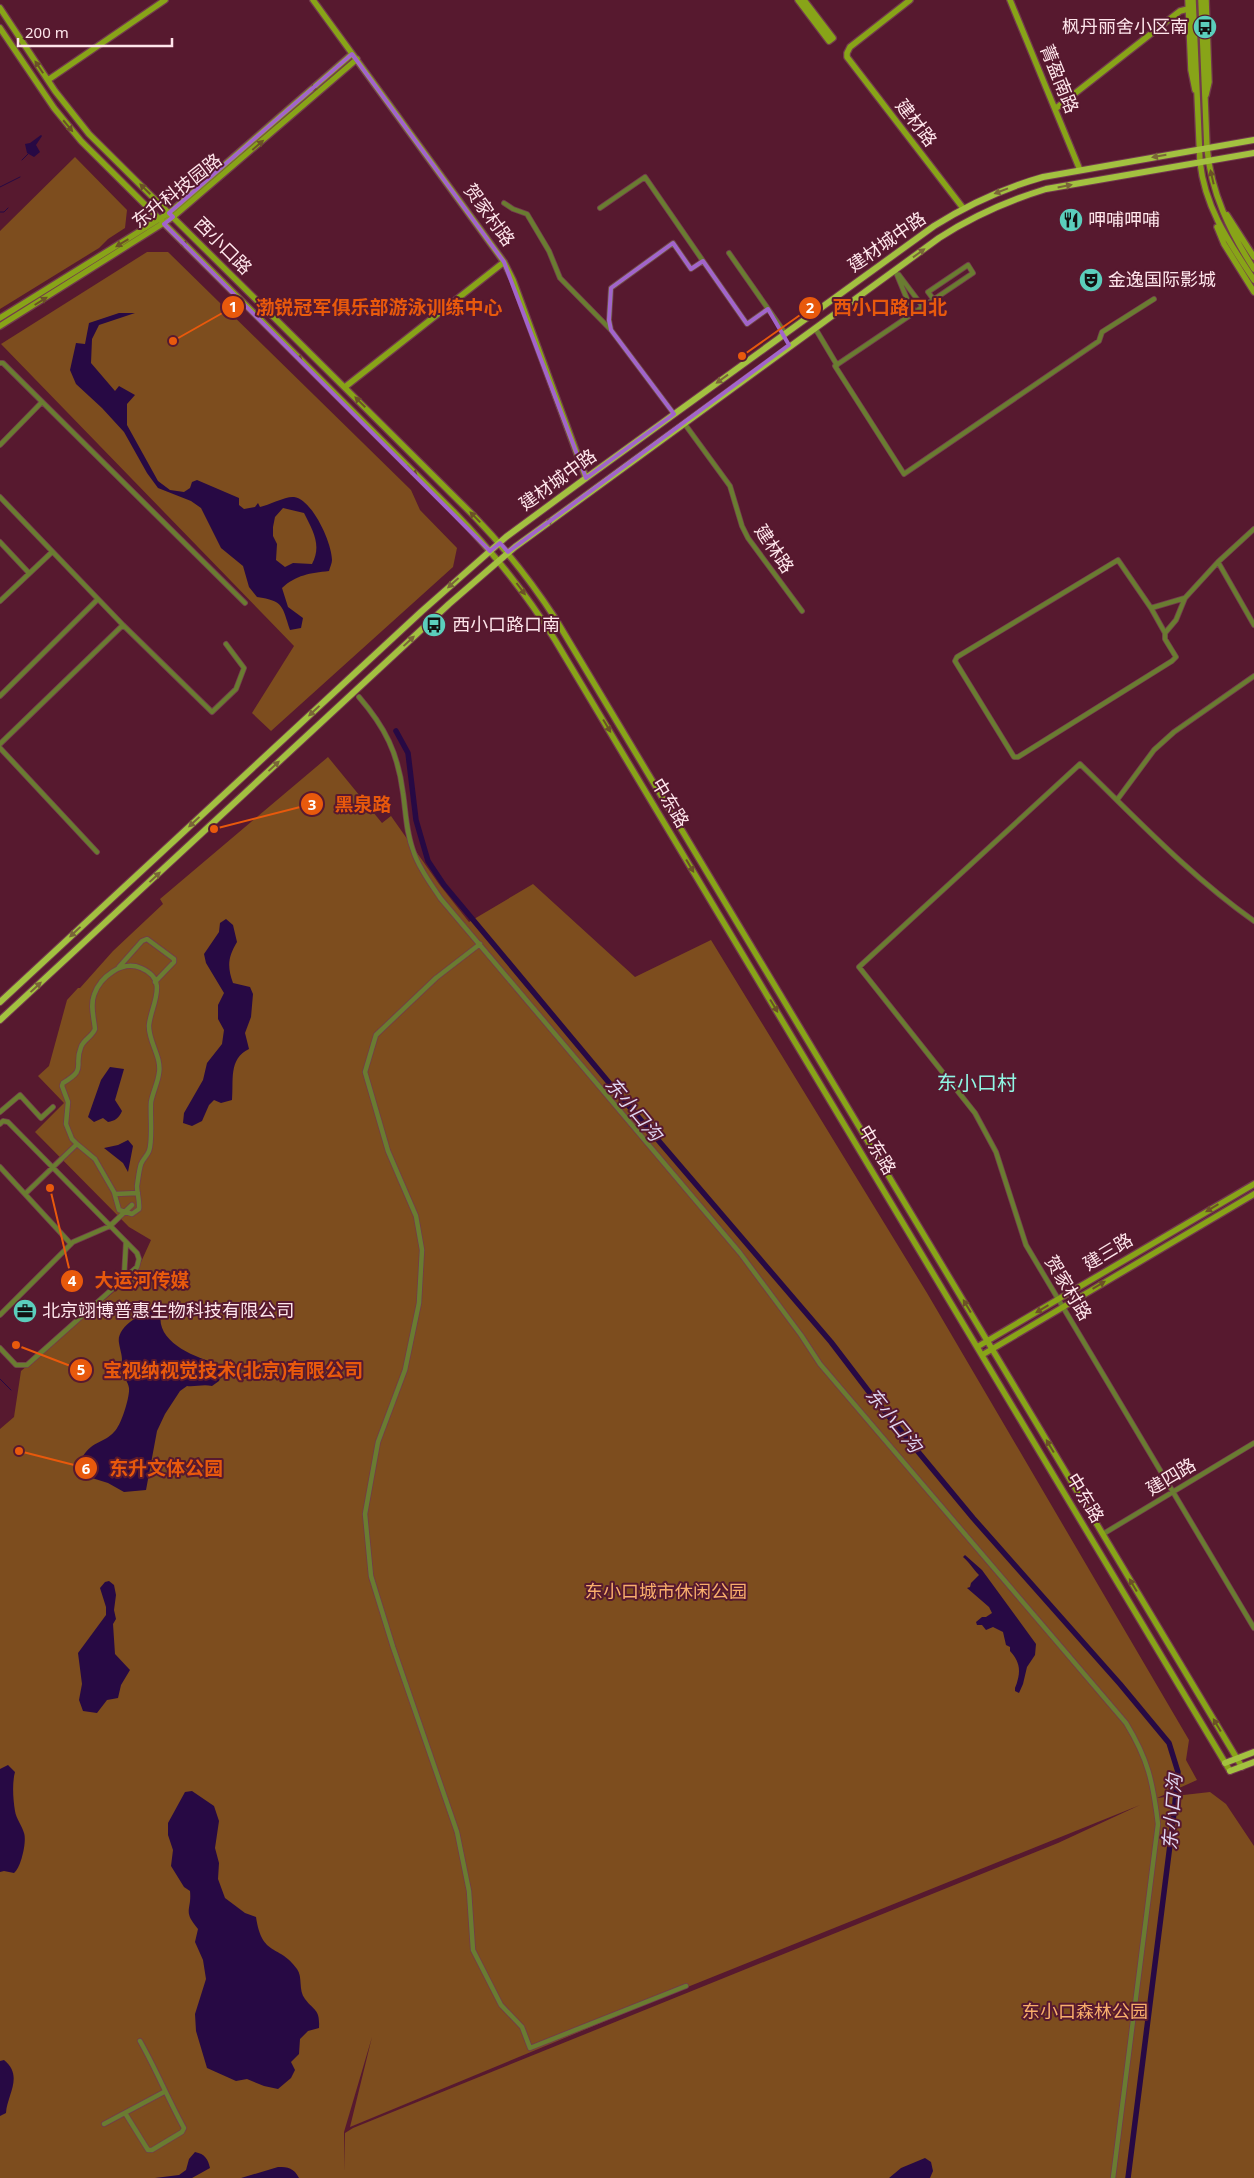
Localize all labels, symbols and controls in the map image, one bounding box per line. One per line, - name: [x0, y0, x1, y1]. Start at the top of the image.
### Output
- place label: 枫丹丽舍小区南: [1062, 14, 1188, 38]
- bus stop icon: 枫丹丽舍小区南: [1192, 14, 1218, 40]
- scale bar: [18, 15, 171, 47]
- text: 200 m: [25, 22, 69, 42]
- street label: 菁盈南路: [1035, 41, 1085, 116]
- one-way arrow: [34, 60, 44, 73]
- one-way arrow: [310, 80, 322, 92]
- street label: 建材路: [891, 94, 943, 151]
- one-way arrow: [62, 119, 73, 132]
- one-way arrow: [252, 140, 264, 151]
- street label: 东升科技园路: [126, 148, 226, 233]
- one-way arrow: [1151, 153, 1167, 161]
- one-way arrow: [1208, 170, 1216, 185]
- street label: 贺家村路: [459, 178, 521, 251]
- one-way arrow: [1058, 181, 1074, 189]
- one-way arrow: [139, 184, 151, 196]
- one-way arrow: [994, 187, 1008, 195]
- street label: 建材城中路: [843, 206, 930, 277]
- restaurant icon: 呷哺呷哺: [1058, 207, 1084, 233]
- place label: 呷哺呷哺: [1088, 207, 1160, 231]
- street label: 西小口路: [190, 211, 258, 279]
- one-way arrow: [175, 236, 187, 248]
- one-way arrow: [115, 238, 128, 248]
- one-way arrow: [912, 247, 925, 258]
- theatre icon: 金逸国际影城: [1078, 267, 1104, 293]
- place label: 金逸国际影城: [1108, 267, 1216, 291]
- callout: 渤锐冠军俱乐部游泳训练中心: [221, 290, 513, 324]
- callout: 西小口路口北: [798, 291, 957, 325]
- text: 渤锐冠军俱乐部游泳训练中心: [255, 294, 503, 320]
- text: 西小口路口北: [833, 294, 947, 320]
- one-way arrow: [35, 296, 48, 305]
- text: 1: [229, 296, 237, 316]
- text: 2: [806, 297, 815, 317]
- one-way arrow: [291, 350, 303, 362]
- one-way arrow: [715, 374, 729, 384]
- one-way arrow: [354, 396, 366, 408]
- street label: 建材城中路: [514, 443, 601, 515]
- one-way arrow: [406, 464, 418, 476]
- one-way arrow: [469, 511, 481, 523]
- one-way arrow: [540, 518, 554, 528]
- street label: 建林路: [750, 519, 800, 578]
- one-way arrow: [448, 577, 460, 589]
- one-way arrow: [516, 582, 526, 596]
- bus stop icon: 西小口路口南: [421, 612, 447, 638]
- place label: 西小口路口南: [452, 612, 560, 636]
- one-way arrow: [403, 635, 415, 647]
- one-way arrow: [308, 705, 320, 717]
- one-way arrow: [603, 720, 612, 733]
- one-way arrow: [268, 760, 280, 772]
- street label: 中东路: [647, 773, 695, 832]
- callout: 黑泉路: [300, 787, 402, 821]
- text: 黑泉路: [334, 791, 392, 817]
- text: 3: [308, 794, 316, 814]
- one-way arrow: [189, 816, 201, 828]
- one-way arrow: [686, 859, 695, 873]
- one-way arrow: [149, 871, 161, 883]
- one-way arrow: [70, 926, 82, 938]
- one-way arrow: [29, 981, 41, 993]
- one-way arrow: [769, 999, 778, 1012]
- district label: 东小口村: [937, 1069, 1017, 1096]
- water label: 东小口沟: [600, 1072, 670, 1148]
- street label: 中东路: [854, 1120, 902, 1179]
- one-way arrow: [1205, 1204, 1219, 1213]
- street label: 建三路: [1078, 1227, 1137, 1275]
- street label: 贺家村路: [1040, 1250, 1098, 1325]
- callout: 大运河传媒: [59, 1264, 199, 1298]
- text: 大运河传媒: [94, 1267, 190, 1293]
- text: 4: [68, 1270, 77, 1290]
- one-way arrow: [1093, 1281, 1106, 1290]
- office icon: 北京翊博普惠生物科技有限公司: [12, 1298, 38, 1324]
- place label: 北京翊博普惠生物科技有限公司: [42, 1298, 294, 1322]
- one-way arrow: [962, 1300, 971, 1313]
- one-way arrow: [1035, 1304, 1048, 1313]
- callout: 宝视纳视觉技术(北京)有限公司: [69, 1353, 373, 1387]
- text: 宝视纳视觉技术(北京)有限公司: [103, 1357, 363, 1383]
- text: 5: [77, 1359, 85, 1379]
- water label: 东小口沟: [860, 1382, 929, 1459]
- one-way arrow: [1045, 1439, 1054, 1452]
- callout: 东升文体公园: [74, 1451, 233, 1485]
- street label: 建四路: [1141, 1452, 1200, 1500]
- text: 东升文体公园: [109, 1455, 223, 1481]
- text: 6: [82, 1458, 91, 1478]
- street label: 中东路: [1062, 1468, 1110, 1527]
- park label: 东小口城市休闲公园: [585, 1579, 747, 1603]
- one-way arrow: [1129, 1579, 1138, 1592]
- one-way arrow: [1212, 1718, 1221, 1731]
- water label: 东小口沟: [1156, 1771, 1188, 1851]
- park label: 东小口森林公园: [1022, 1999, 1148, 2023]

